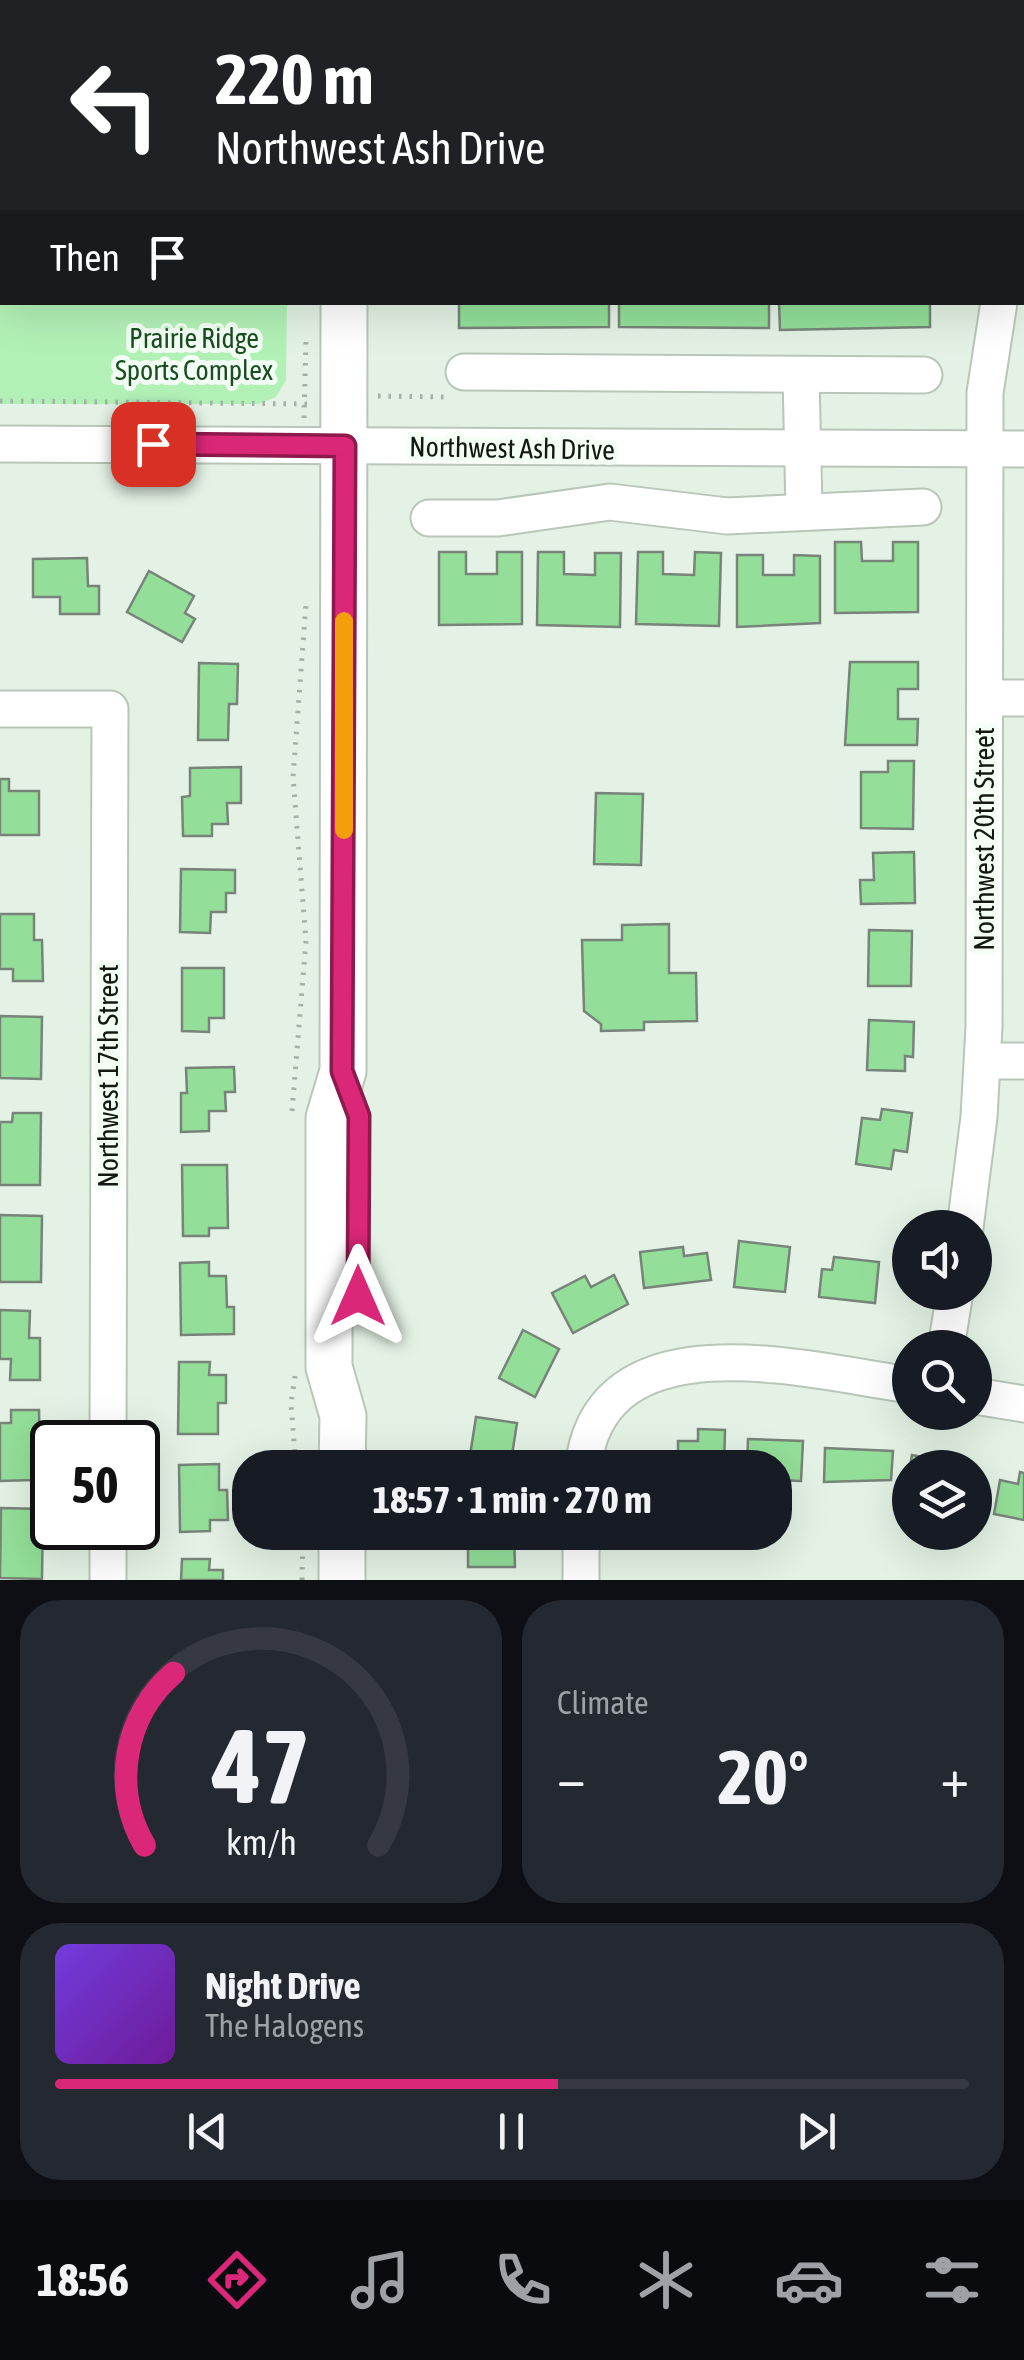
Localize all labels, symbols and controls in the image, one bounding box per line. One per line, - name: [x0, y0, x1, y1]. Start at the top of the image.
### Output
- text: 220 m: [215, 39, 374, 119]
- icon: left: [50, 40, 180, 170]
- text: Northwest Ash Drive: [215, 122, 545, 174]
- icon: arrive: [140, 230, 195, 285]
- text: Then: [50, 236, 120, 279]
- park label: Prairie Ridge Sports Complex: [115, 322, 273, 386]
- pin: [111, 402, 196, 487]
- icon: arrive: [126, 417, 181, 472]
- street label: Northwest Ash Drive: [409, 430, 615, 466]
- street label: Northwest 20th Street: [968, 727, 1000, 951]
- street label: Northwest 17th Street: [92, 964, 124, 1188]
- map controls: [892, 1210, 992, 1550]
- button: sound: [892, 1210, 992, 1310]
- position arrow: [306, 1244, 410, 1348]
- button: search: [892, 1330, 992, 1430]
- speed limit sign: 50: [30, 1420, 160, 1550]
- button: layers: [892, 1450, 992, 1550]
- text: 18:57 · 1 min · 270 m: [372, 1478, 652, 1521]
- text: Climate: [557, 1684, 649, 1721]
- text: 47: [211, 1706, 310, 1825]
- text: 20°: [717, 1734, 809, 1820]
- text: −: [557, 1746, 586, 1809]
- text: +: [940, 1746, 969, 1809]
- text: km/h: [226, 1822, 296, 1863]
- text: Night Drive: [205, 1964, 361, 2007]
- text: The Halogens: [205, 2007, 364, 2044]
- icon: previous: [180, 2104, 235, 2159]
- icon: pause: [484, 2104, 539, 2159]
- icon: next: [789, 2104, 844, 2159]
- icon: directions: [202, 2245, 272, 2315]
- icon: music: [345, 2245, 415, 2315]
- icon: phone: [488, 2245, 558, 2315]
- icon: climate: [631, 2245, 701, 2315]
- icon: car: [774, 2245, 844, 2315]
- icon: filters: [917, 2245, 987, 2315]
- text: 18:56: [37, 2254, 129, 2306]

